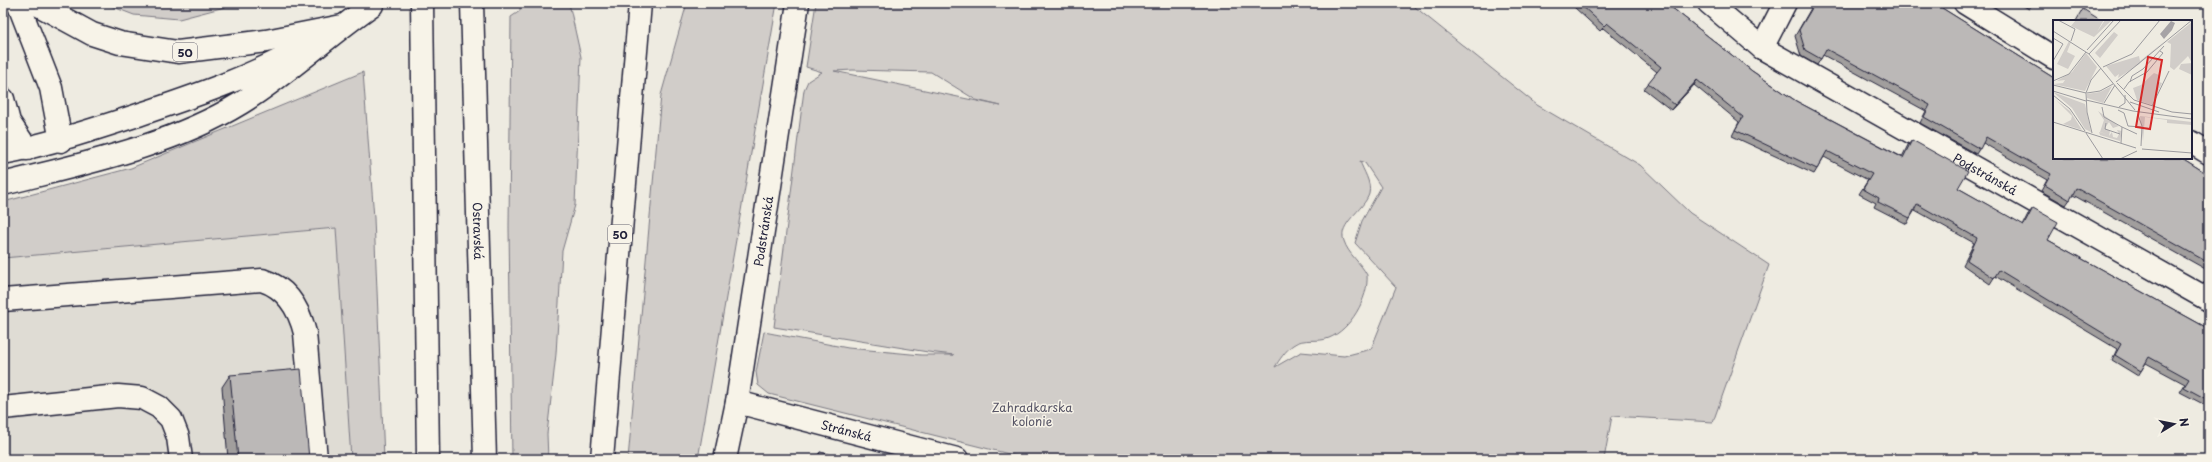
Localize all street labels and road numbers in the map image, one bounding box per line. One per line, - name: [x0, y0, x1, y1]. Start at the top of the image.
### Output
- road number: 50: [173, 43, 197, 61]
- street label: Podstránská: [1950, 149, 2021, 199]
- street label: Podstránská: [749, 194, 777, 268]
- street label: Ostravská: [469, 202, 488, 261]
- road number: 50: [608, 225, 632, 243]
- street label: Stránská: [819, 415, 874, 446]

